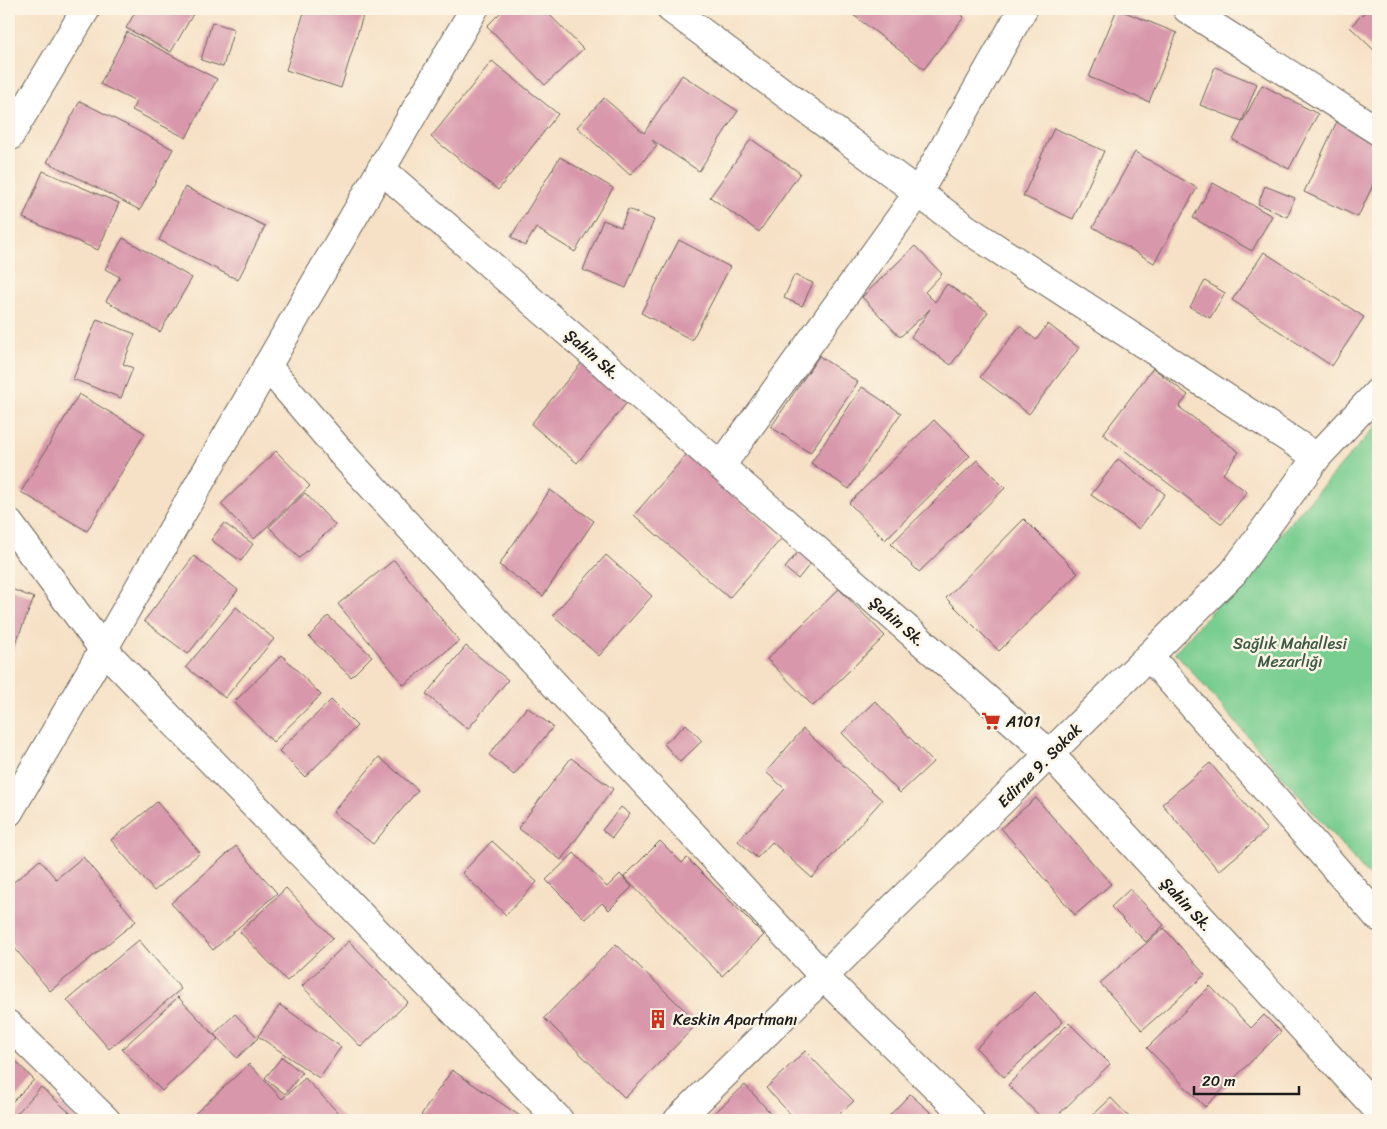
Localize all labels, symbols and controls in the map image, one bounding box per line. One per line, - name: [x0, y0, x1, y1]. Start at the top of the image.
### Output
- street label: Şahin Sk.: [558, 321, 627, 387]
- street label: Şahin Sk.: [863, 588, 932, 654]
- park label: Sağlık Mahallesi Mezarlığı: [1233, 629, 1348, 676]
- place label: A101: [1005, 707, 1040, 736]
- supermarket icon: A101: [980, 710, 1002, 732]
- street label: Edirne 9. Sokak: [990, 715, 1089, 815]
- street label: Şahin Sk.: [1153, 870, 1220, 939]
- place label: Keskin Apartmanı: [673, 1005, 797, 1034]
- building icon: Keskin Apartmanı: [647, 1008, 669, 1030]
- scale bar: [1194, 1064, 1300, 1096]
- text: 20 m: [1202, 1068, 1236, 1094]

